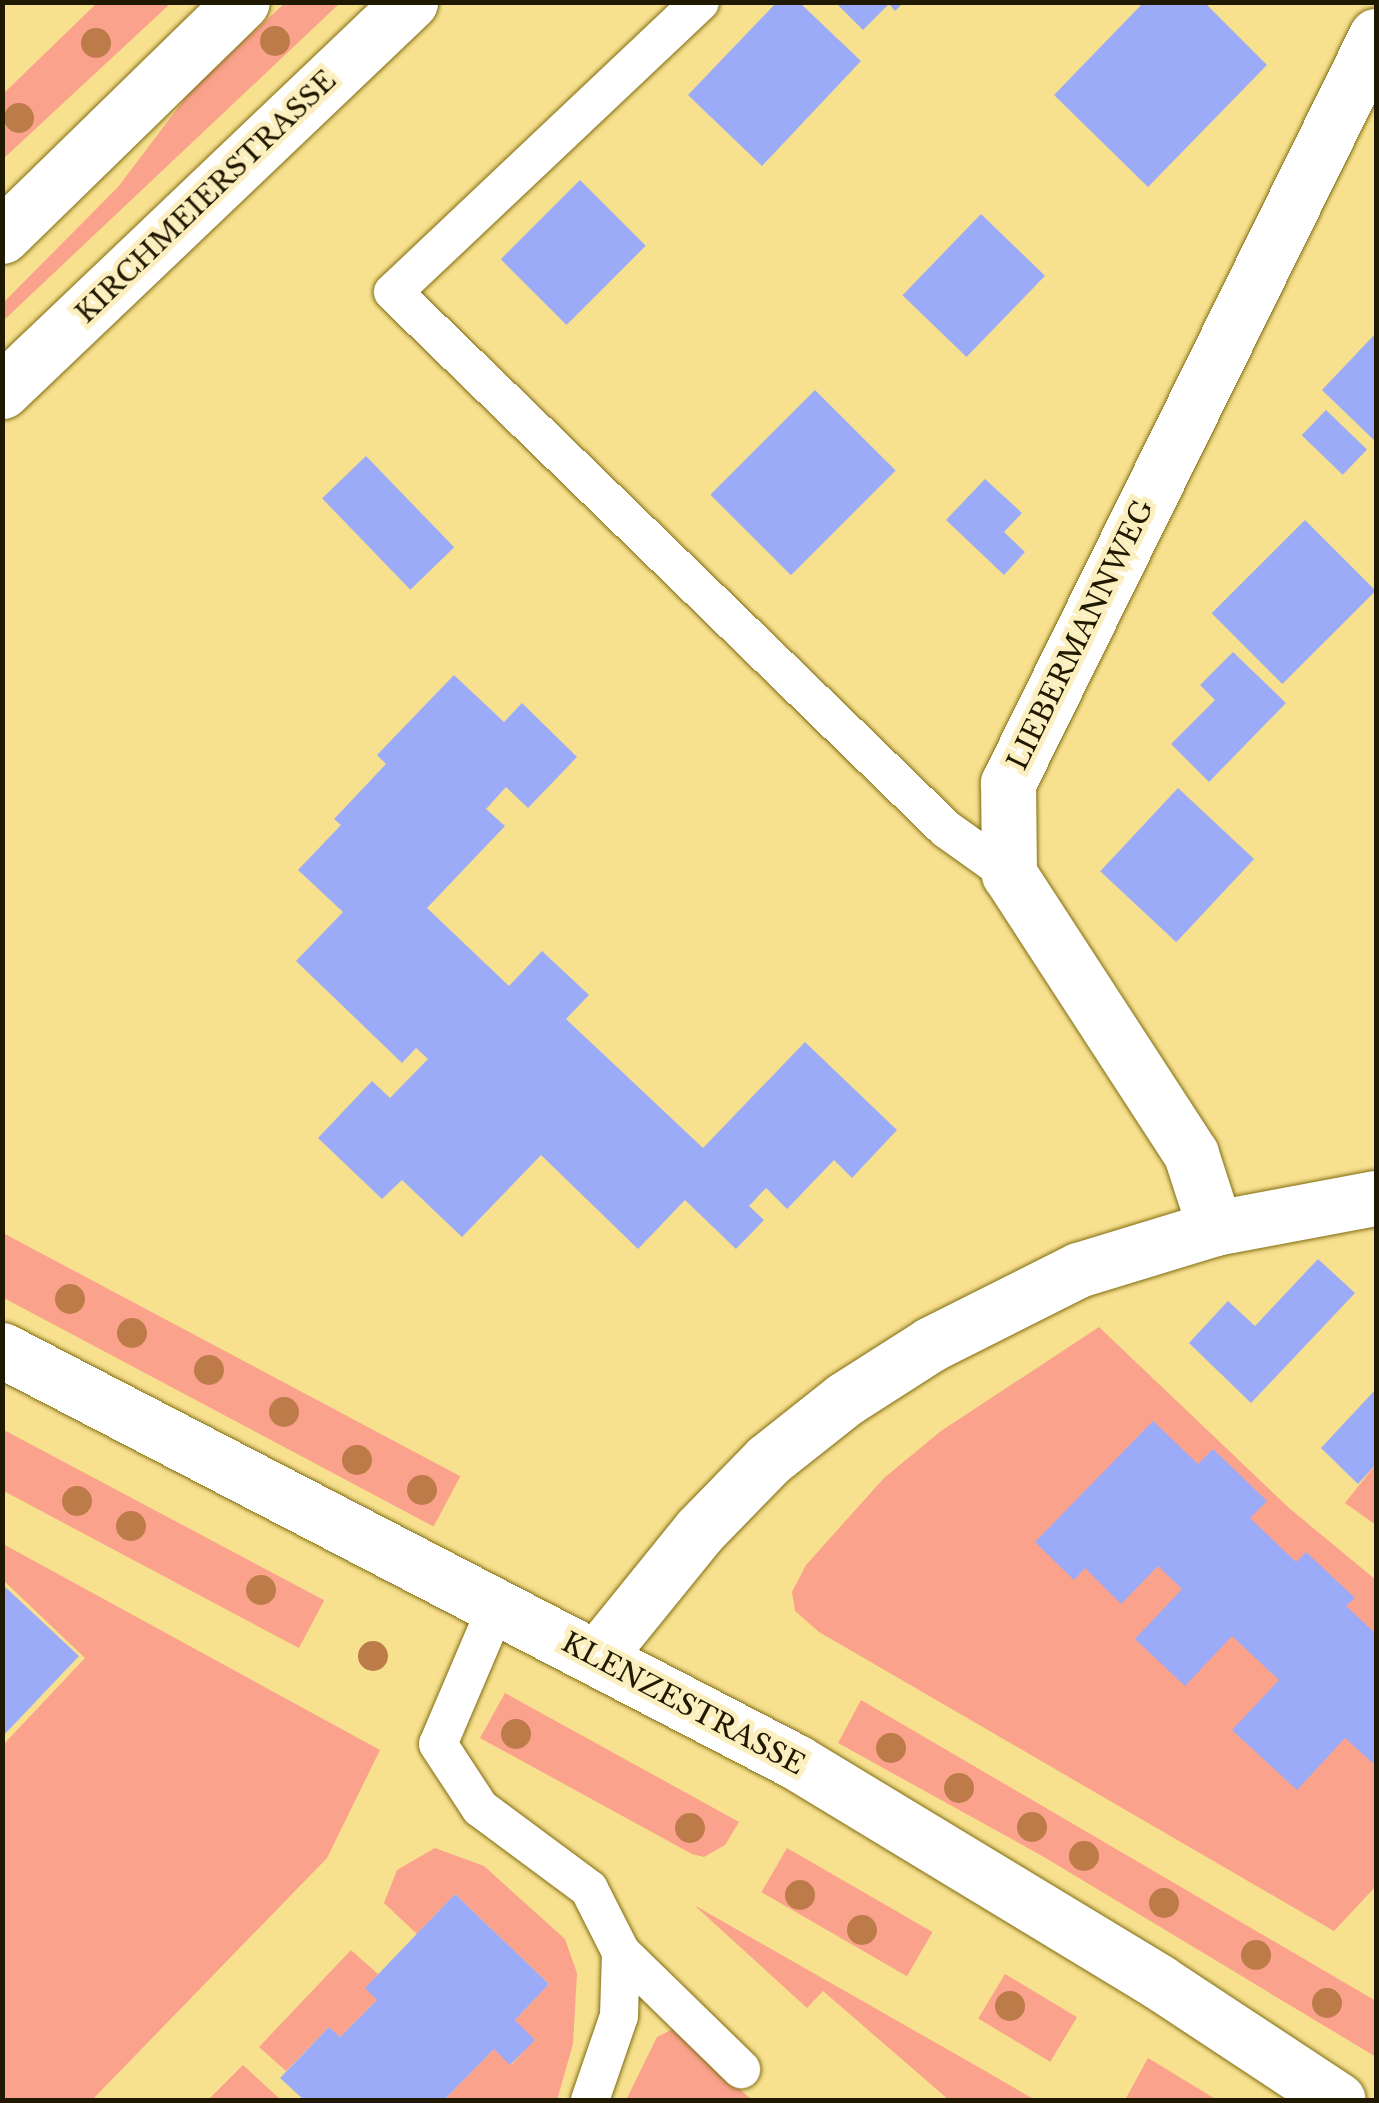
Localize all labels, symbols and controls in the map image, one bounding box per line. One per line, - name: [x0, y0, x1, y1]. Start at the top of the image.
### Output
- street label: KIRCHMEIERSTRASSE: [69, 64, 343, 330]
- street label: LIEBERMANNWEG: [1001, 494, 1161, 776]
- street label: KLENZESTRASSE: [556, 1626, 810, 1782]

